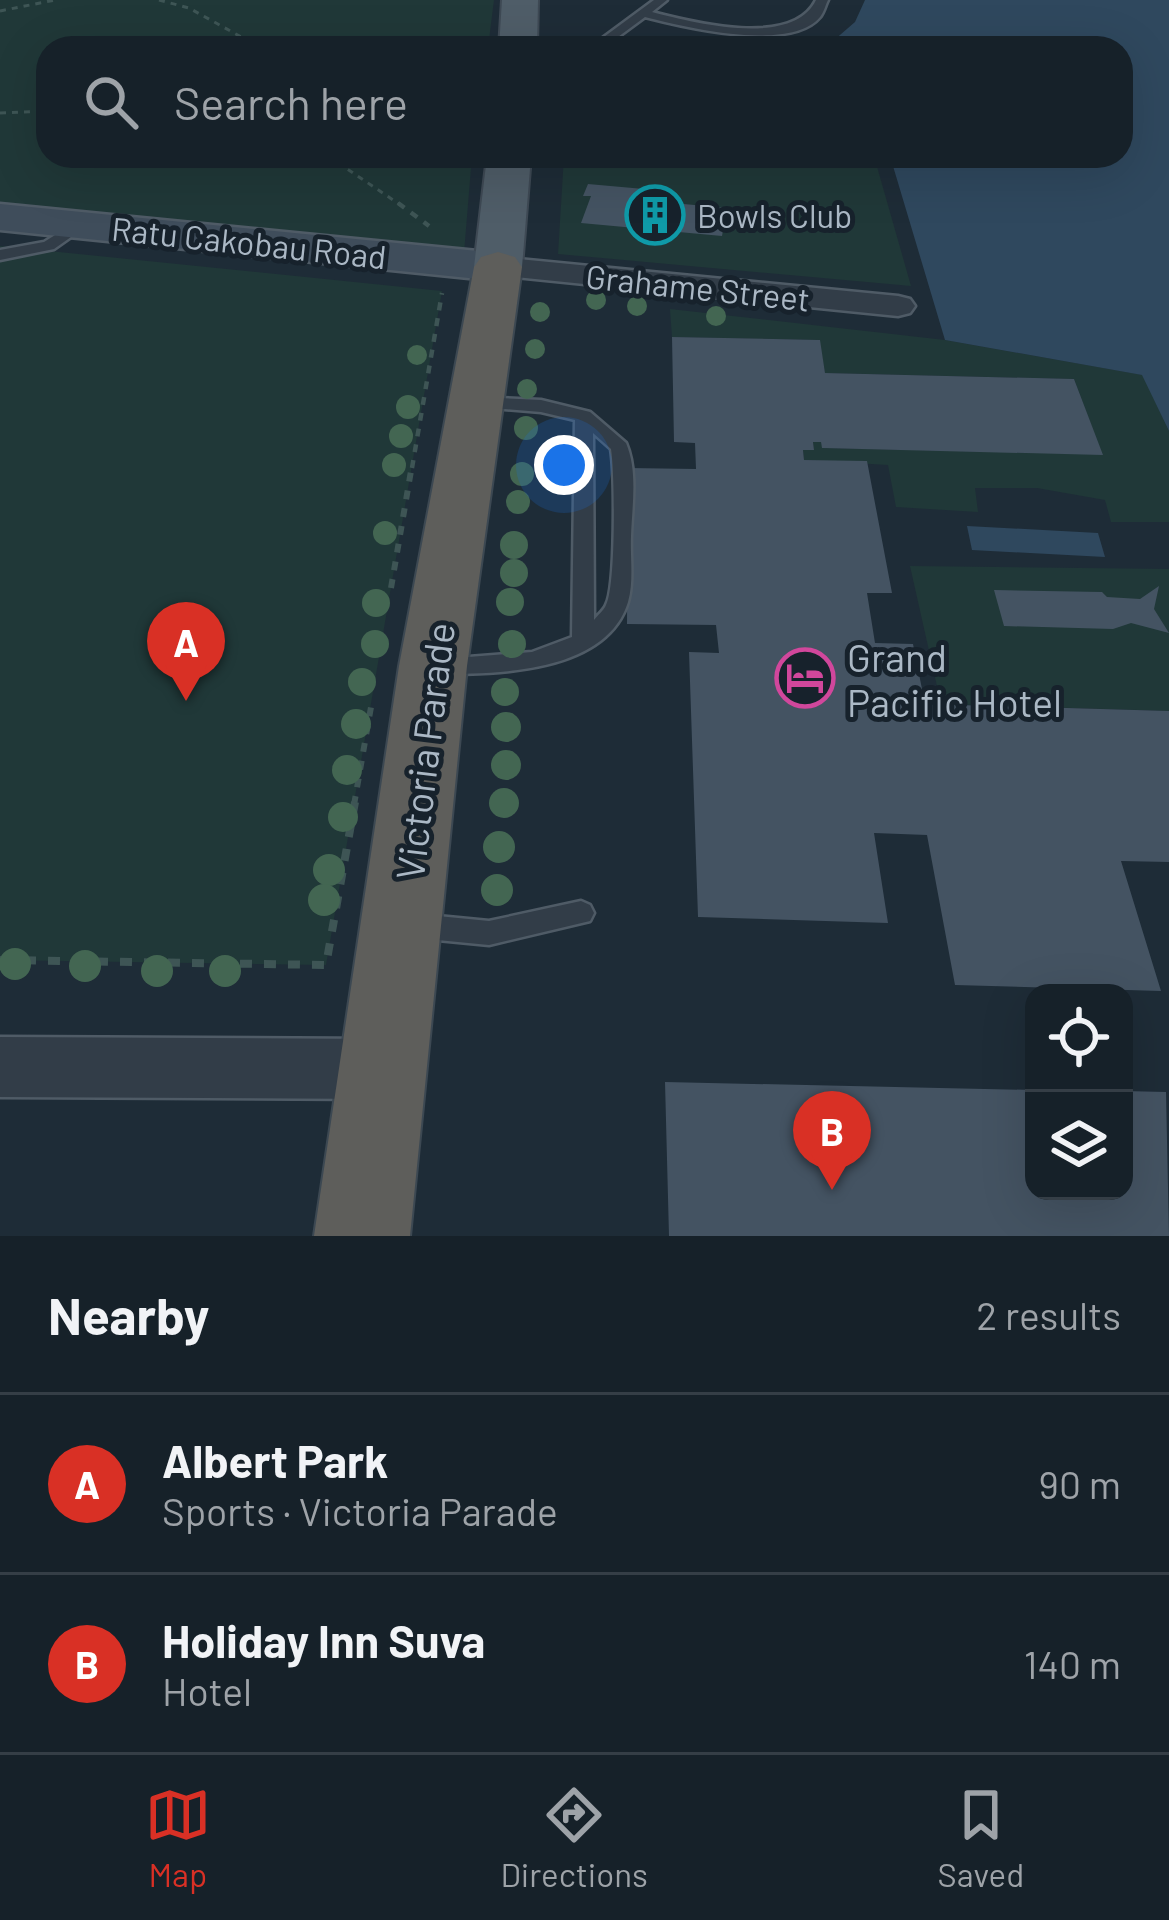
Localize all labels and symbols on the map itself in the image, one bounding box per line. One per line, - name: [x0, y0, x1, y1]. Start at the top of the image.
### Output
- building icon: Bowls Club: [624, 184, 686, 246]
- place label: Bowls Club: [697, 195, 852, 235]
- street label: Ratu Cakobau Road: [110, 208, 388, 276]
- street label: Grahame Street: [584, 255, 812, 319]
- your location: [534, 435, 594, 495]
- pin: A: [147, 602, 225, 701]
- street label: Victoria Parade: [385, 620, 463, 882]
- place label: Grand Pacific Hotel: [847, 633, 1062, 725]
- hotel icon: Grand Pacific Hotel: [774, 647, 836, 709]
- pin: B: [793, 1091, 871, 1190]

